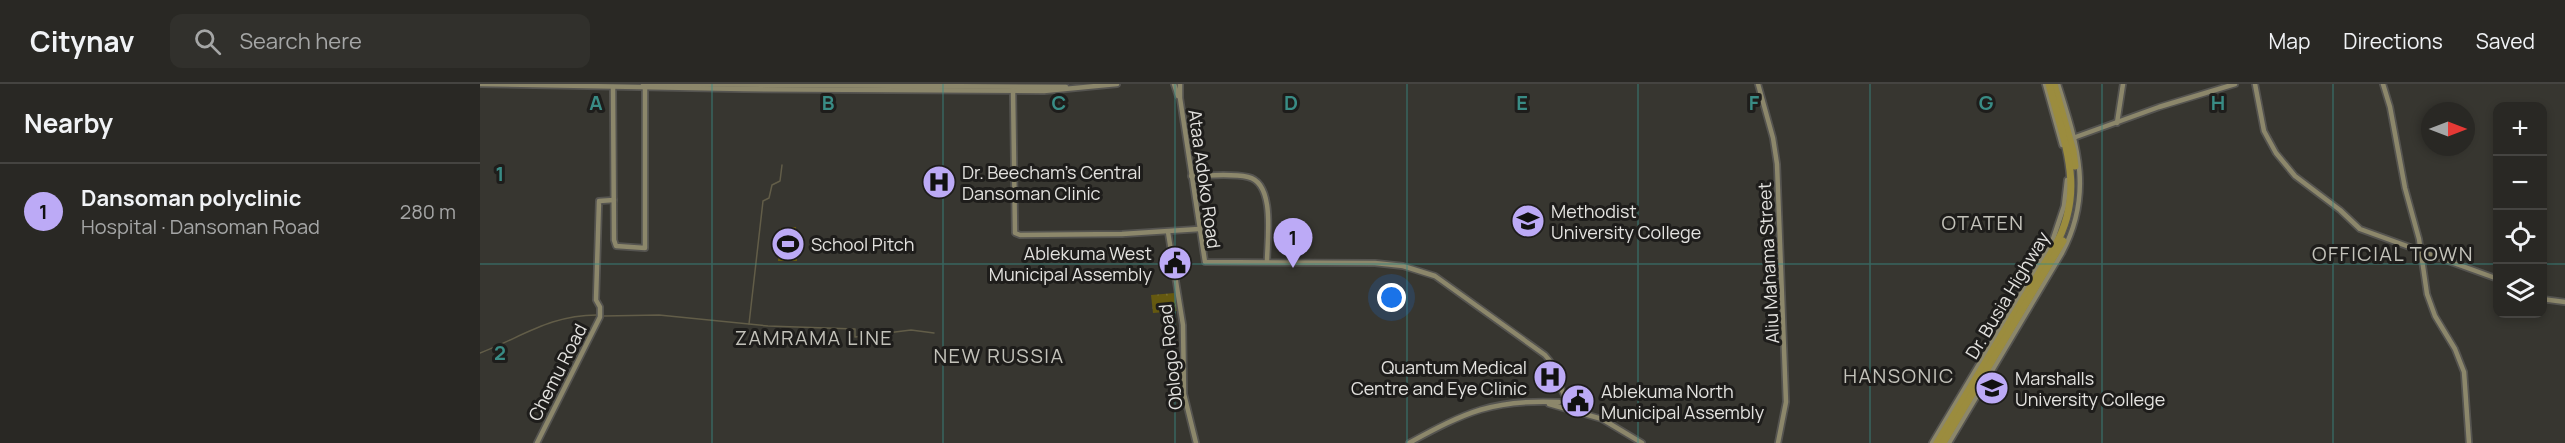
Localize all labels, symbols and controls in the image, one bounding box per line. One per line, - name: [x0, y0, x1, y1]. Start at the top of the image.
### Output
- search box: [170, 14, 590, 68]
- text: Citynav: [30, 22, 134, 60]
- icon: search: [191, 25, 224, 58]
- text: Search here: [239, 26, 362, 56]
- text: Map: [2269, 27, 2310, 55]
- text: Directions: [2343, 27, 2443, 55]
- text: Saved: [2476, 27, 2535, 55]
- text: A: [589, 89, 603, 116]
- text: B: [822, 89, 835, 116]
- text: C: [1052, 89, 1066, 116]
- text: D: [1284, 89, 1298, 116]
- text: E: [1516, 89, 1528, 116]
- text: F: [1749, 89, 1760, 116]
- text: G: [1979, 89, 1994, 116]
- text: H: [2211, 89, 2225, 116]
- north arrow: [2421, 102, 2475, 156]
- map controls: [2493, 102, 2547, 318]
- button: +: [2493, 102, 2547, 156]
- text: Nearby: [24, 105, 113, 141]
- street label: Ataa Adoko Road: [1183, 108, 1227, 250]
- button: −: [2493, 156, 2547, 210]
- text: 1: [496, 160, 504, 187]
- place label: Dr. Beecham's Central Dansoman Clinic: [962, 160, 1142, 205]
- hospital icon: Dr. Beecham's Central Dansoman Clinic: [921, 164, 957, 200]
- street label: Aliu Mahama Street: [1752, 182, 1784, 344]
- text: Dansoman polyclinic: [81, 183, 301, 213]
- text: 1: [39, 198, 48, 225]
- text: 280 m: [400, 198, 456, 225]
- place label: Methodist University College: [1551, 199, 1701, 244]
- school or university icon: Methodist University College: [1510, 203, 1546, 239]
- district label: OTATEN: [1941, 209, 2025, 236]
- button: locate: [2493, 210, 2547, 264]
- text: Hospital · Dansoman Road: [81, 213, 320, 240]
- pin: 1: [1274, 218, 1312, 268]
- sports icon: School Pitch: [770, 226, 806, 262]
- street label: Dr. Busia Highway: [1960, 227, 2055, 363]
- place label: School Pitch: [811, 232, 914, 256]
- district label: OFFICIAL TOWN: [2312, 240, 2474, 267]
- place label: Ablekuma West Municipal Assembly: [989, 241, 1152, 286]
- public building icon: Ablekuma West Municipal Assembly: [1157, 245, 1193, 281]
- button: layers: [2493, 264, 2547, 318]
- your location: [1377, 283, 1406, 312]
- street label: Oblogo Road: [1153, 303, 1187, 411]
- street label: Chemu Road: [522, 319, 592, 425]
- district label: ZAMRAMA LINE: [735, 324, 893, 351]
- text: 2: [494, 339, 506, 366]
- district label: NEW RUSSIA: [933, 342, 1065, 369]
- place label: Quantum Medical Centre and Eye Clinic: [1351, 355, 1527, 400]
- hospital icon: Quantum Medical Centre and Eye Clinic: [1532, 359, 1568, 395]
- district label: HANSONIC: [1843, 362, 1955, 389]
- place label: Marshalls University College: [2015, 366, 2165, 411]
- school or university icon: Marshalls University College: [1974, 370, 2010, 406]
- place label: Ablekuma North Municipal Assembly: [1601, 379, 1765, 424]
- public building icon: Ablekuma North Municipal Assembly: [1560, 383, 1596, 419]

